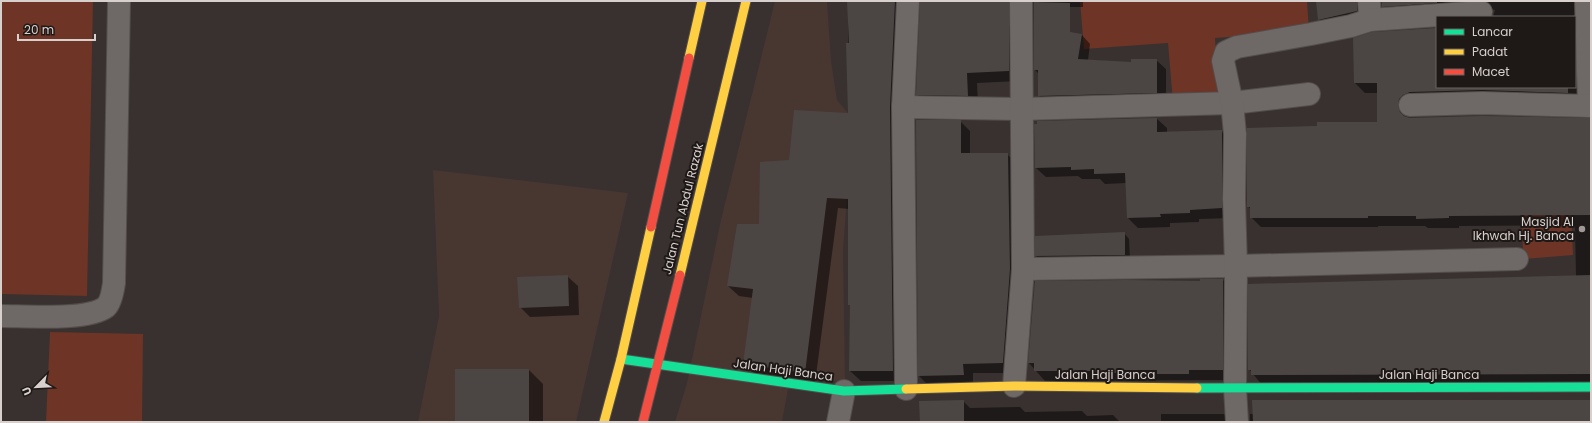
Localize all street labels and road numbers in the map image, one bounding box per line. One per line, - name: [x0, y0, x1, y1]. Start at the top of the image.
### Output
- street label: Jalan Tun Abdul Razak: [658, 141, 707, 276]
- street label: Jalan Haji Banca: [732, 354, 834, 385]
- street label: Jalan Haji Banca: [1055, 366, 1155, 383]
- street label: Jalan Haji Banca: [1379, 366, 1479, 383]

